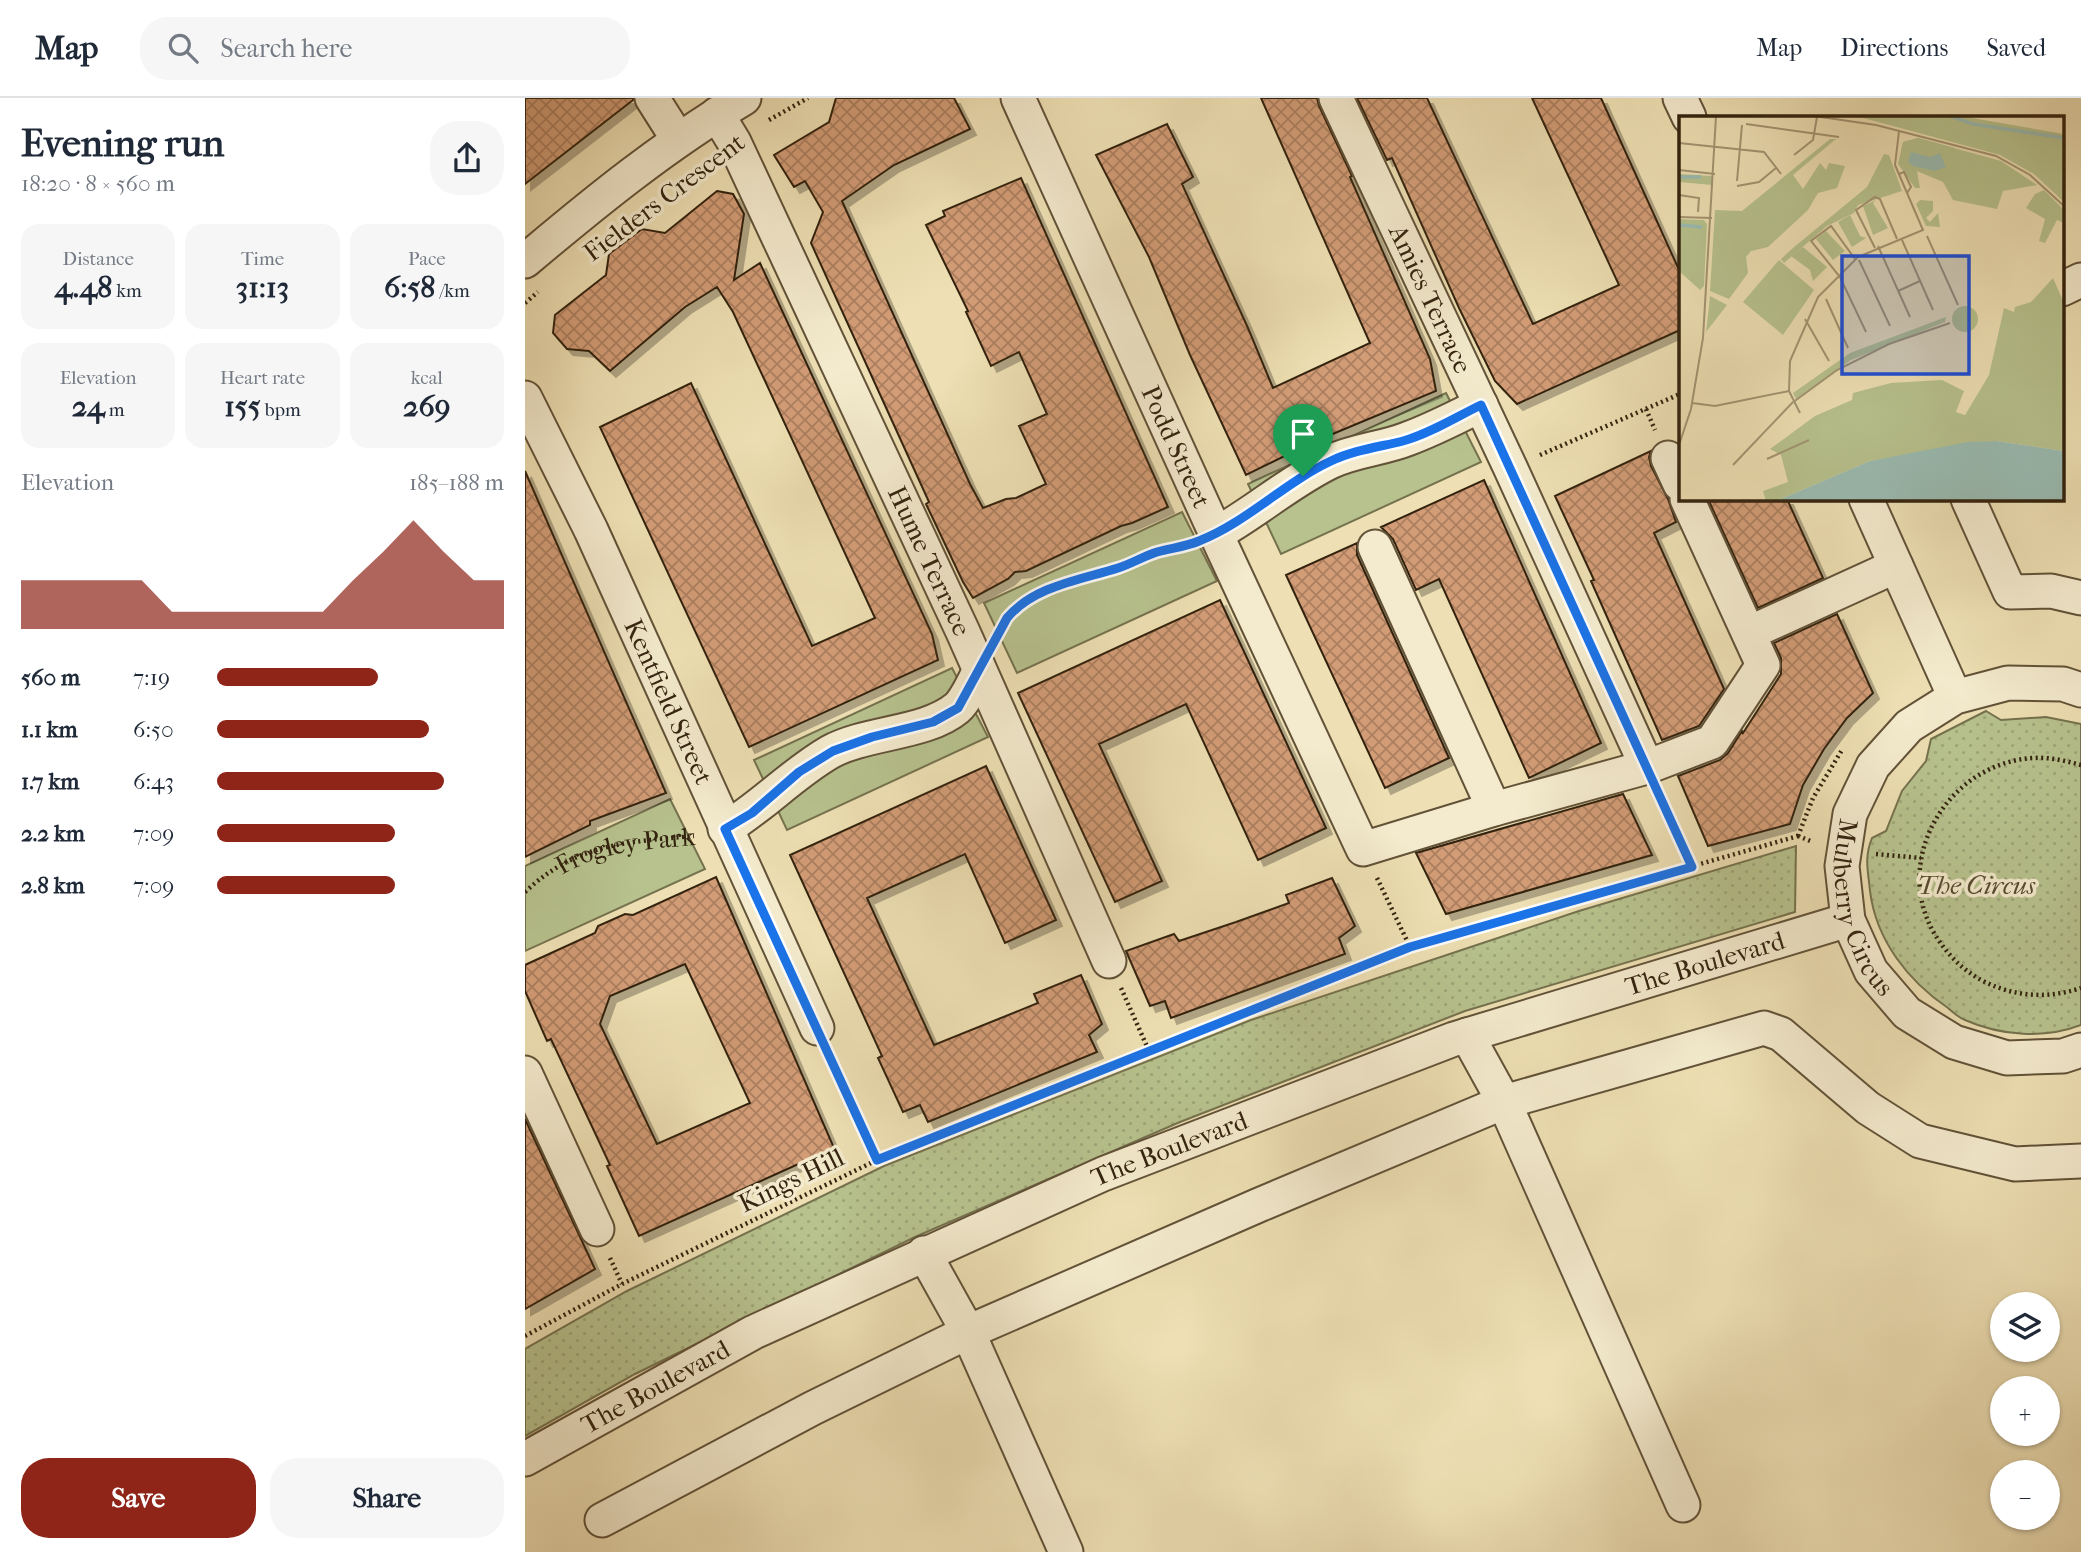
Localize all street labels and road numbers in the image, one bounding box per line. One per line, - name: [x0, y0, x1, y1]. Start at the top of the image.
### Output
- street label: Fielders Crescent: [578, 126, 752, 268]
- street label: Amies Terrace: [1382, 219, 1479, 378]
- street label: Podd Street: [1135, 381, 1217, 514]
- street label: Hume Terrace: [881, 481, 978, 641]
- street label: Kentfield Street: [617, 614, 720, 790]
- street label: Mulberry Circus: [1826, 817, 1900, 1002]
- street label: Frogley Park: [550, 821, 697, 881]
- street label: The Boulevard: [1622, 925, 1789, 1002]
- street label: The Boulevard: [1086, 1105, 1253, 1193]
- street label: Kings Hill: [733, 1142, 849, 1219]
- street label: The Boulevard: [576, 1333, 736, 1441]

